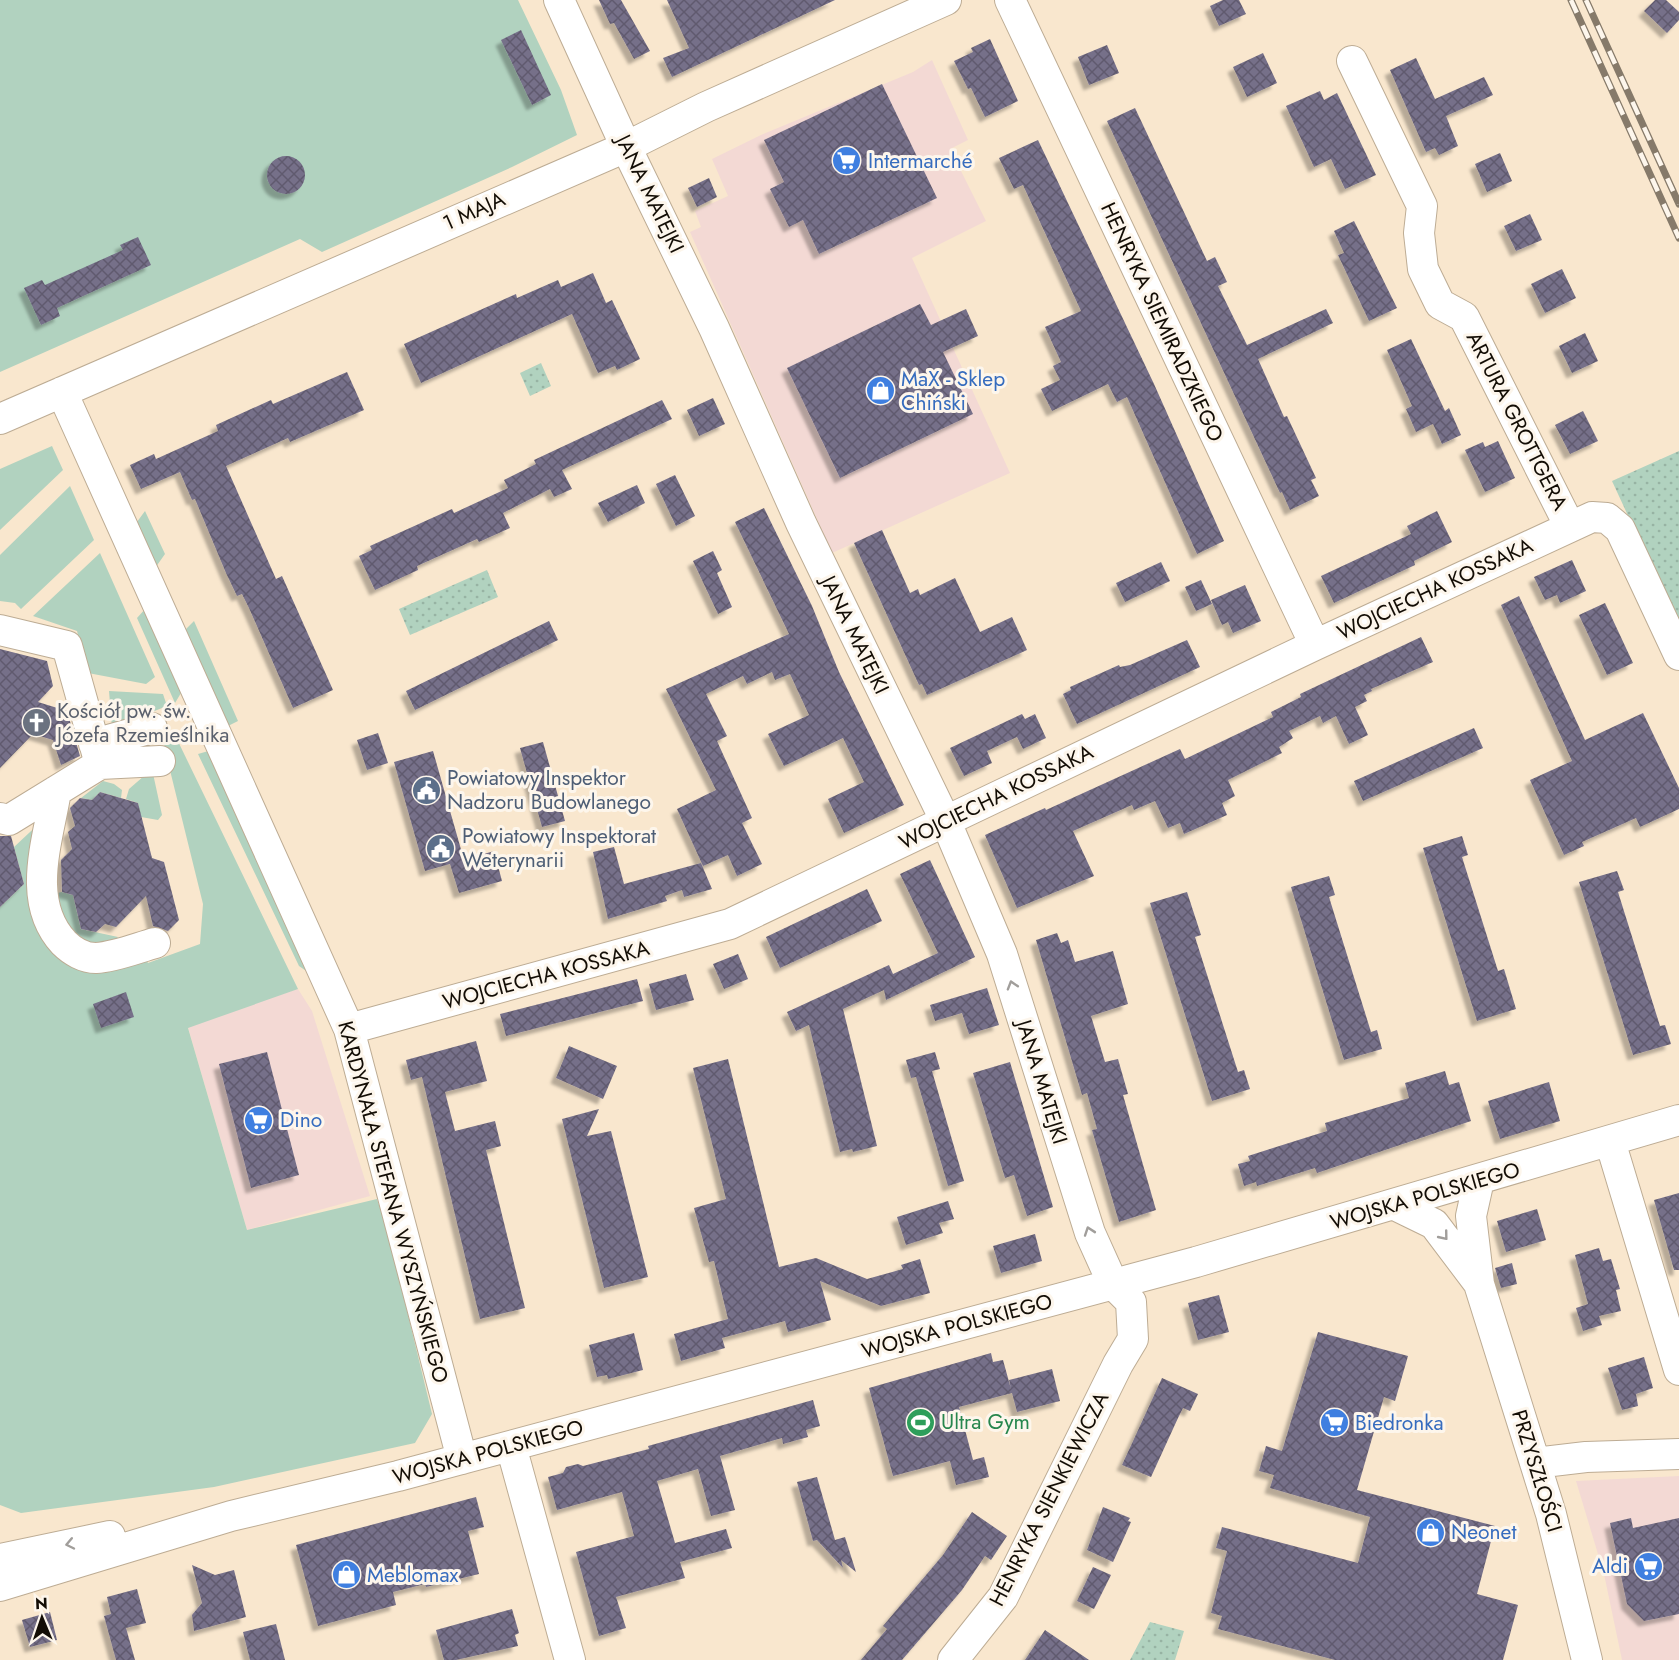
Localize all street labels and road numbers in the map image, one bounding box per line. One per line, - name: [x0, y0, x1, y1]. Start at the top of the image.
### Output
- street label: JANA MATEJKI: [607, 127, 692, 258]
- street label: 1 MAJA: [438, 184, 510, 238]
- street label: HENRYKA SIEMIRADZKIEGO: [1093, 197, 1231, 447]
- street label: ARTURA GROTTGERA: [1459, 326, 1575, 516]
- street label: WOJCIECHA KOSSAKA: [1332, 530, 1538, 648]
- street label: JANA MATEJKI: [812, 568, 897, 699]
- street label: WOJCIECHA KOSSAKA: [894, 737, 1098, 857]
- street label: WOJCIECHA KOSSAKA: [439, 933, 653, 1017]
- street label: JANA MATEJKI: [1008, 1013, 1075, 1148]
- street label: KARDYNAŁA STEFANA WYSZYŃSKIEGO: [330, 1018, 456, 1386]
- street label: WOJSKA POLSKIEGO: [1327, 1155, 1523, 1237]
- street label: WOJSKA POLSKIEGO: [858, 1286, 1056, 1366]
- street label: HENRYKA SIENKIEWICZA: [982, 1387, 1116, 1611]
- street label: PRZYSZŁOŚCI: [1504, 1406, 1570, 1536]
- street label: WOJSKA POLSKIEGO: [389, 1412, 587, 1492]

